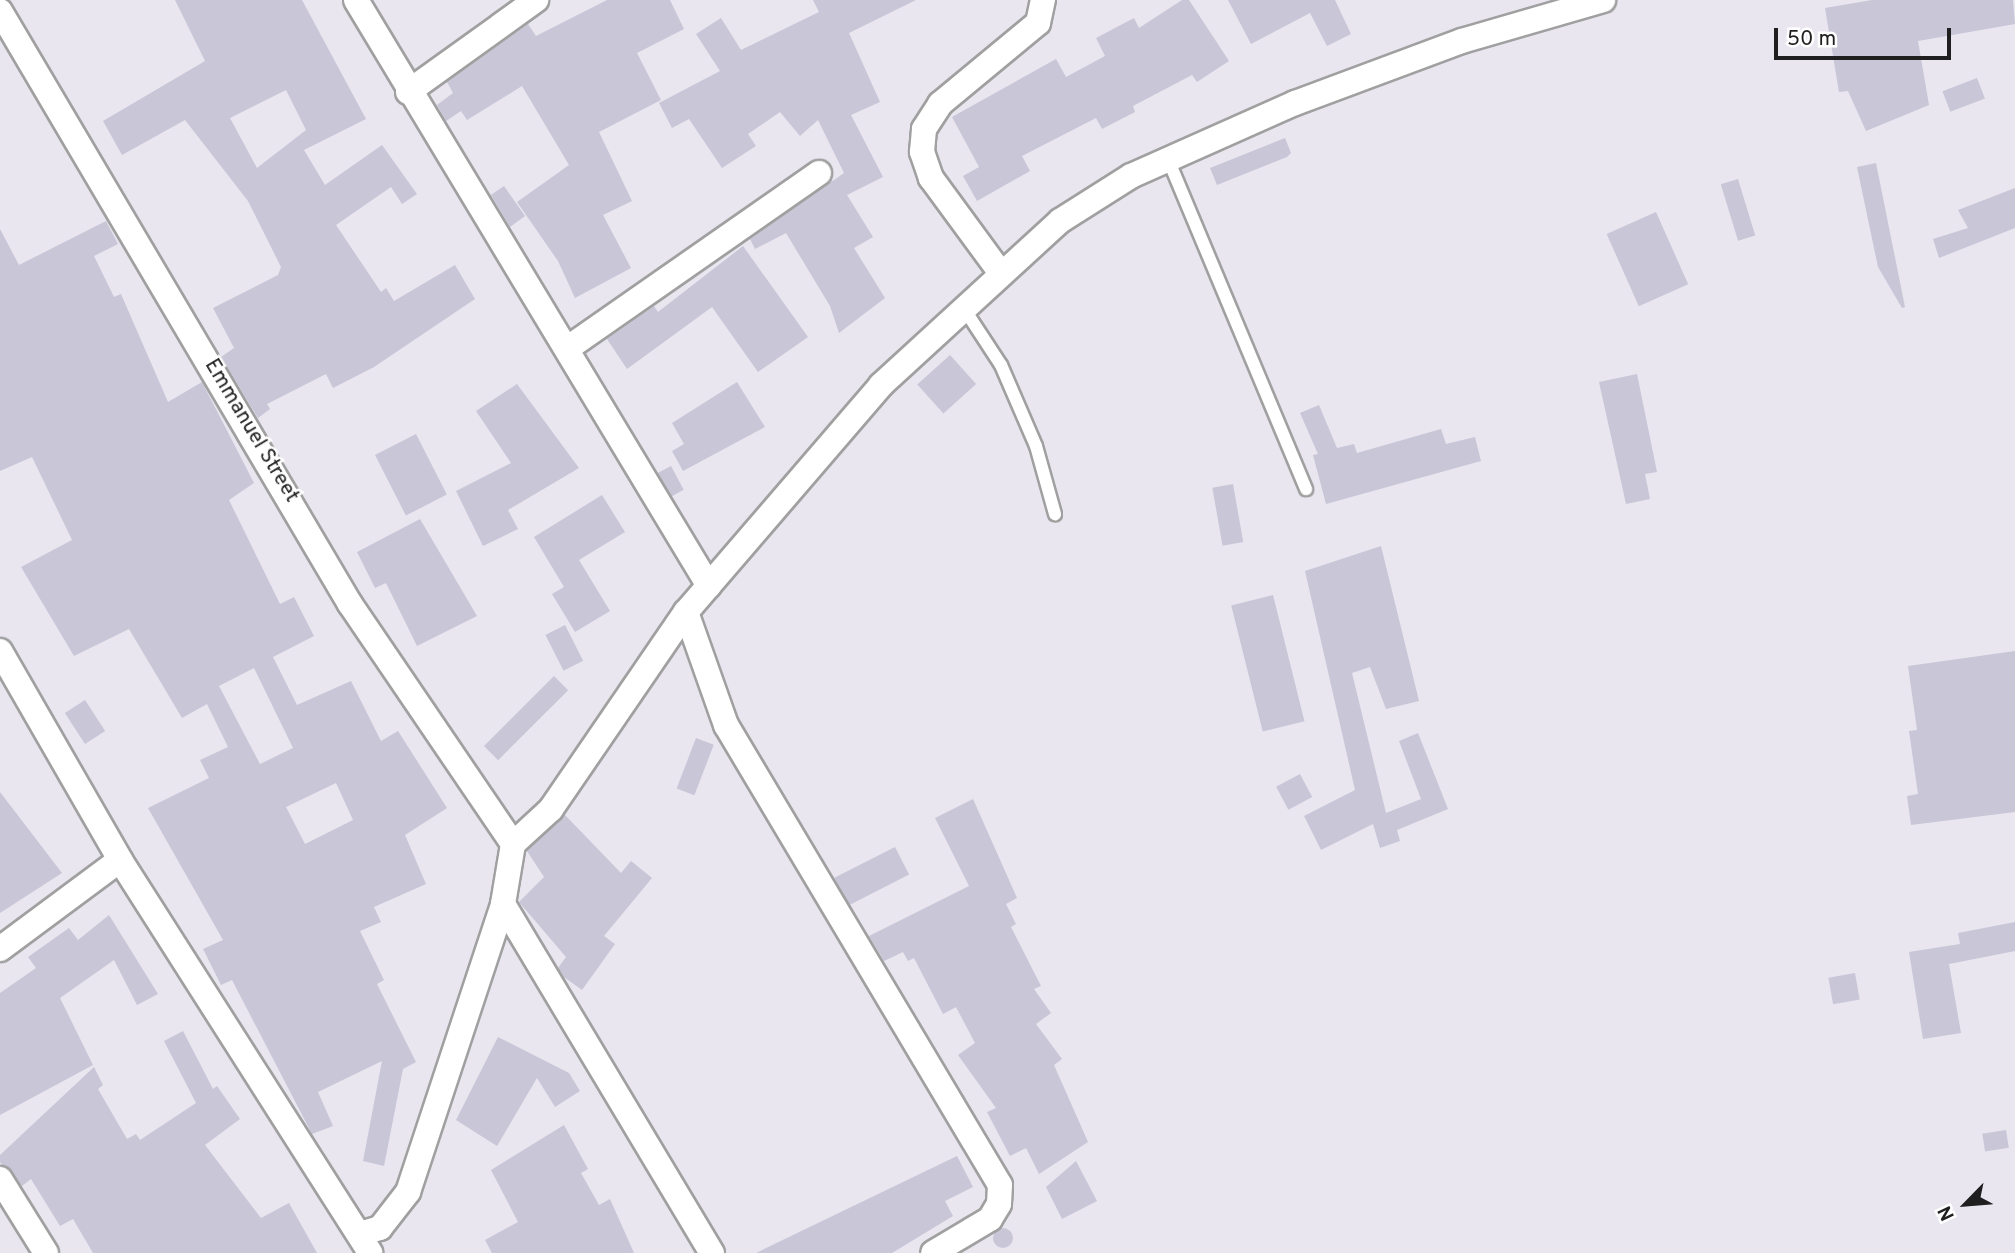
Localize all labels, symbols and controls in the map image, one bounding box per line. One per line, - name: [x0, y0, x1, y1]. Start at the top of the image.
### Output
- scale bar: [1777, 14, 1954, 58]
- text: 50 m: [1787, 26, 1836, 53]
- street label: Emmanuel Street: [198, 355, 304, 507]
- north arrow: [1931, 1169, 2001, 1239]
- text: N: [1933, 1202, 1961, 1224]

